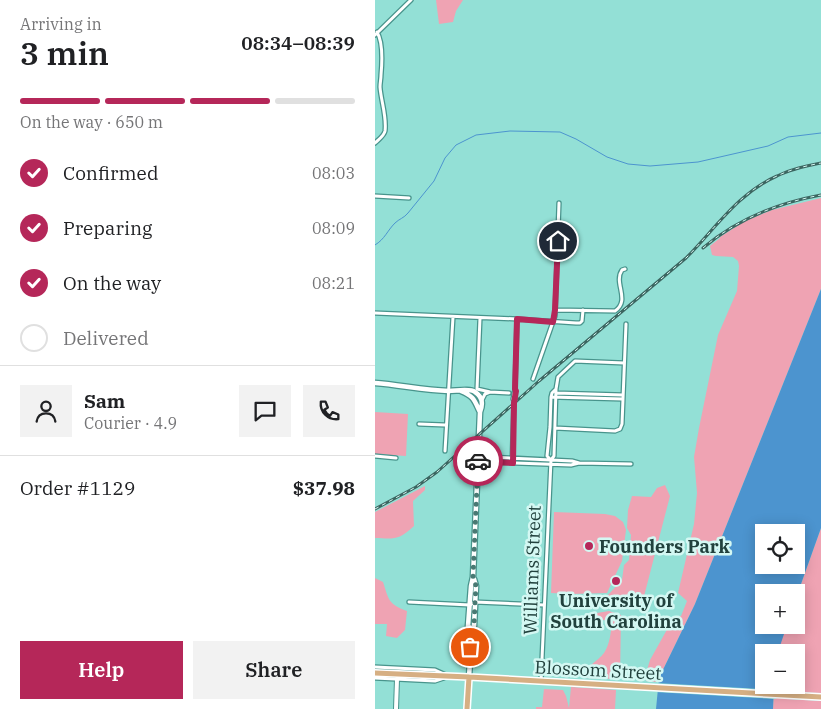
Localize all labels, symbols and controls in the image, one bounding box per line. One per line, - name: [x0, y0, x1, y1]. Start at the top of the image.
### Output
- text: Arriving in: [20, 14, 102, 34]
- text: 08:34–08:39: [241, 31, 355, 55]
- text: 3 min: [20, 32, 109, 74]
- text: On the way · 650 m: [20, 112, 163, 132]
- icon: check: [20, 159, 48, 187]
- text: Confirmed: [63, 161, 158, 185]
- text: 08:03: [312, 163, 355, 183]
- icon: check: [20, 214, 48, 242]
- text: Preparing: [63, 216, 152, 240]
- text: 08:09: [312, 218, 355, 238]
- pin: [537, 220, 579, 262]
- icon: home: [544, 227, 572, 255]
- icon: check: [20, 269, 48, 297]
- text: On the way: [63, 271, 161, 295]
- text: 08:21: [312, 273, 355, 293]
- text: Delivered: [63, 326, 149, 350]
- button: person: [20, 385, 72, 437]
- button: chat: [239, 385, 291, 437]
- button: phone: [303, 385, 355, 437]
- text: Sam: [84, 389, 125, 413]
- text: Courier · 4.9: [84, 413, 177, 433]
- courier: [453, 436, 503, 486]
- icon: car: [464, 447, 492, 475]
- text: Order #1129: [20, 476, 135, 500]
- text: $37.98: [293, 476, 355, 500]
- street label: Williams Street: [518, 505, 546, 635]
- map controls: [755, 524, 805, 694]
- button: locate: [755, 524, 805, 574]
- place label: Founders Park: [599, 535, 731, 558]
- marker: Founders Park: [583, 540, 595, 552]
- marker: University of South Carolina: [610, 575, 622, 587]
- button: +: [755, 584, 805, 634]
- place label: University of South Carolina: [550, 589, 682, 633]
- pin: [449, 626, 491, 668]
- icon: bag: [456, 633, 484, 661]
- button: Help: [20, 641, 183, 699]
- button: Share: [193, 641, 355, 699]
- button: −: [755, 644, 805, 694]
- street label: Blossom Street: [534, 655, 662, 685]

